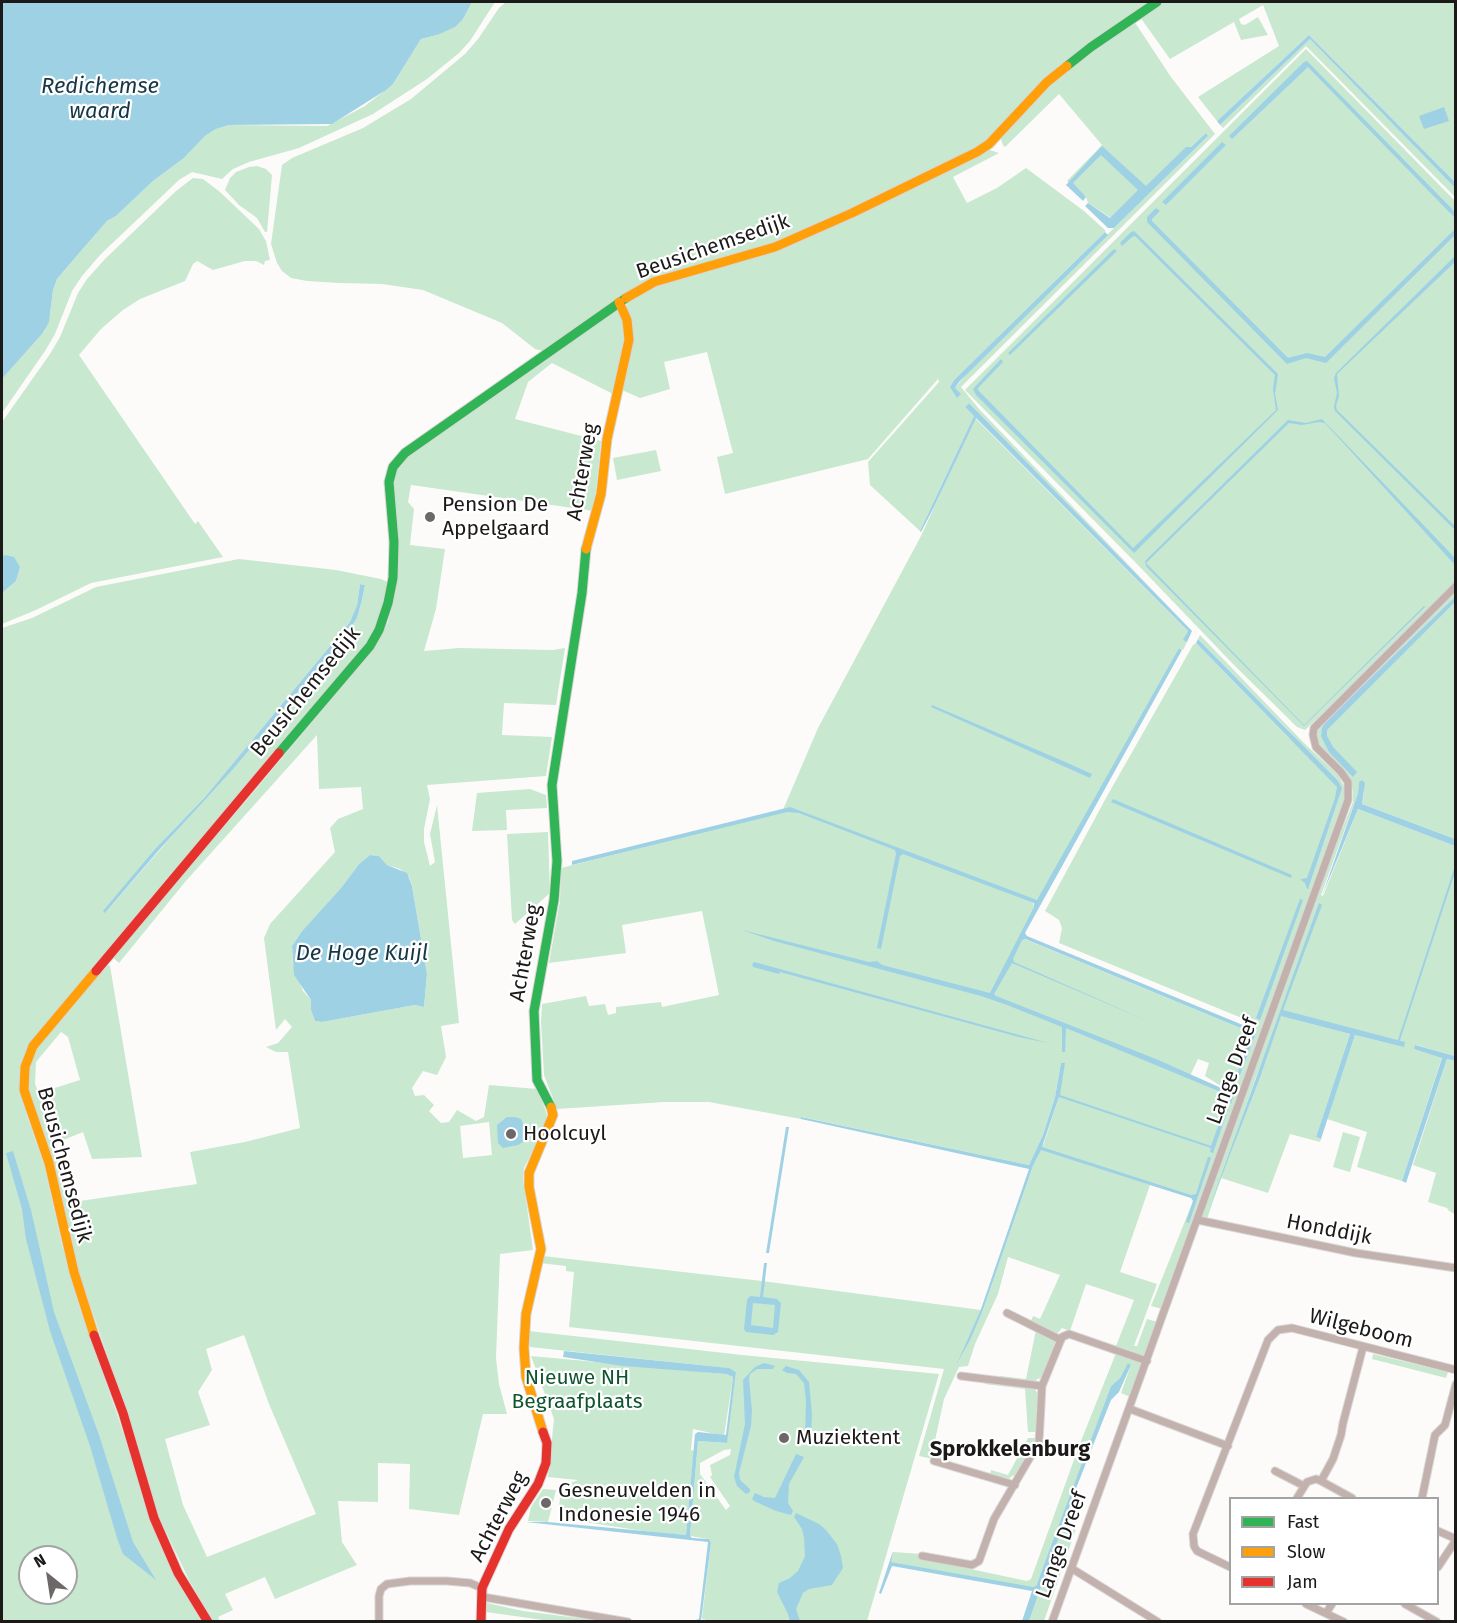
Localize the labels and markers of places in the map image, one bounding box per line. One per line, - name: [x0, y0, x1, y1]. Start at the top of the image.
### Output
- place label: Pension De Appelgaard: [442, 492, 550, 542]
- marker: Pension De Appelgaard: [423, 510, 437, 524]
- place label: Hoolcuyl: [523, 1121, 606, 1147]
- marker: Hoolcuyl: [504, 1127, 518, 1141]
- place label: Muziektent: [796, 1425, 900, 1451]
- marker: Muziektent: [777, 1431, 791, 1445]
- place label: Gesneuvelden in Indonesie 1946: [558, 1478, 716, 1528]
- marker: Gesneuvelden in Indonesie 1946: [539, 1496, 553, 1510]

